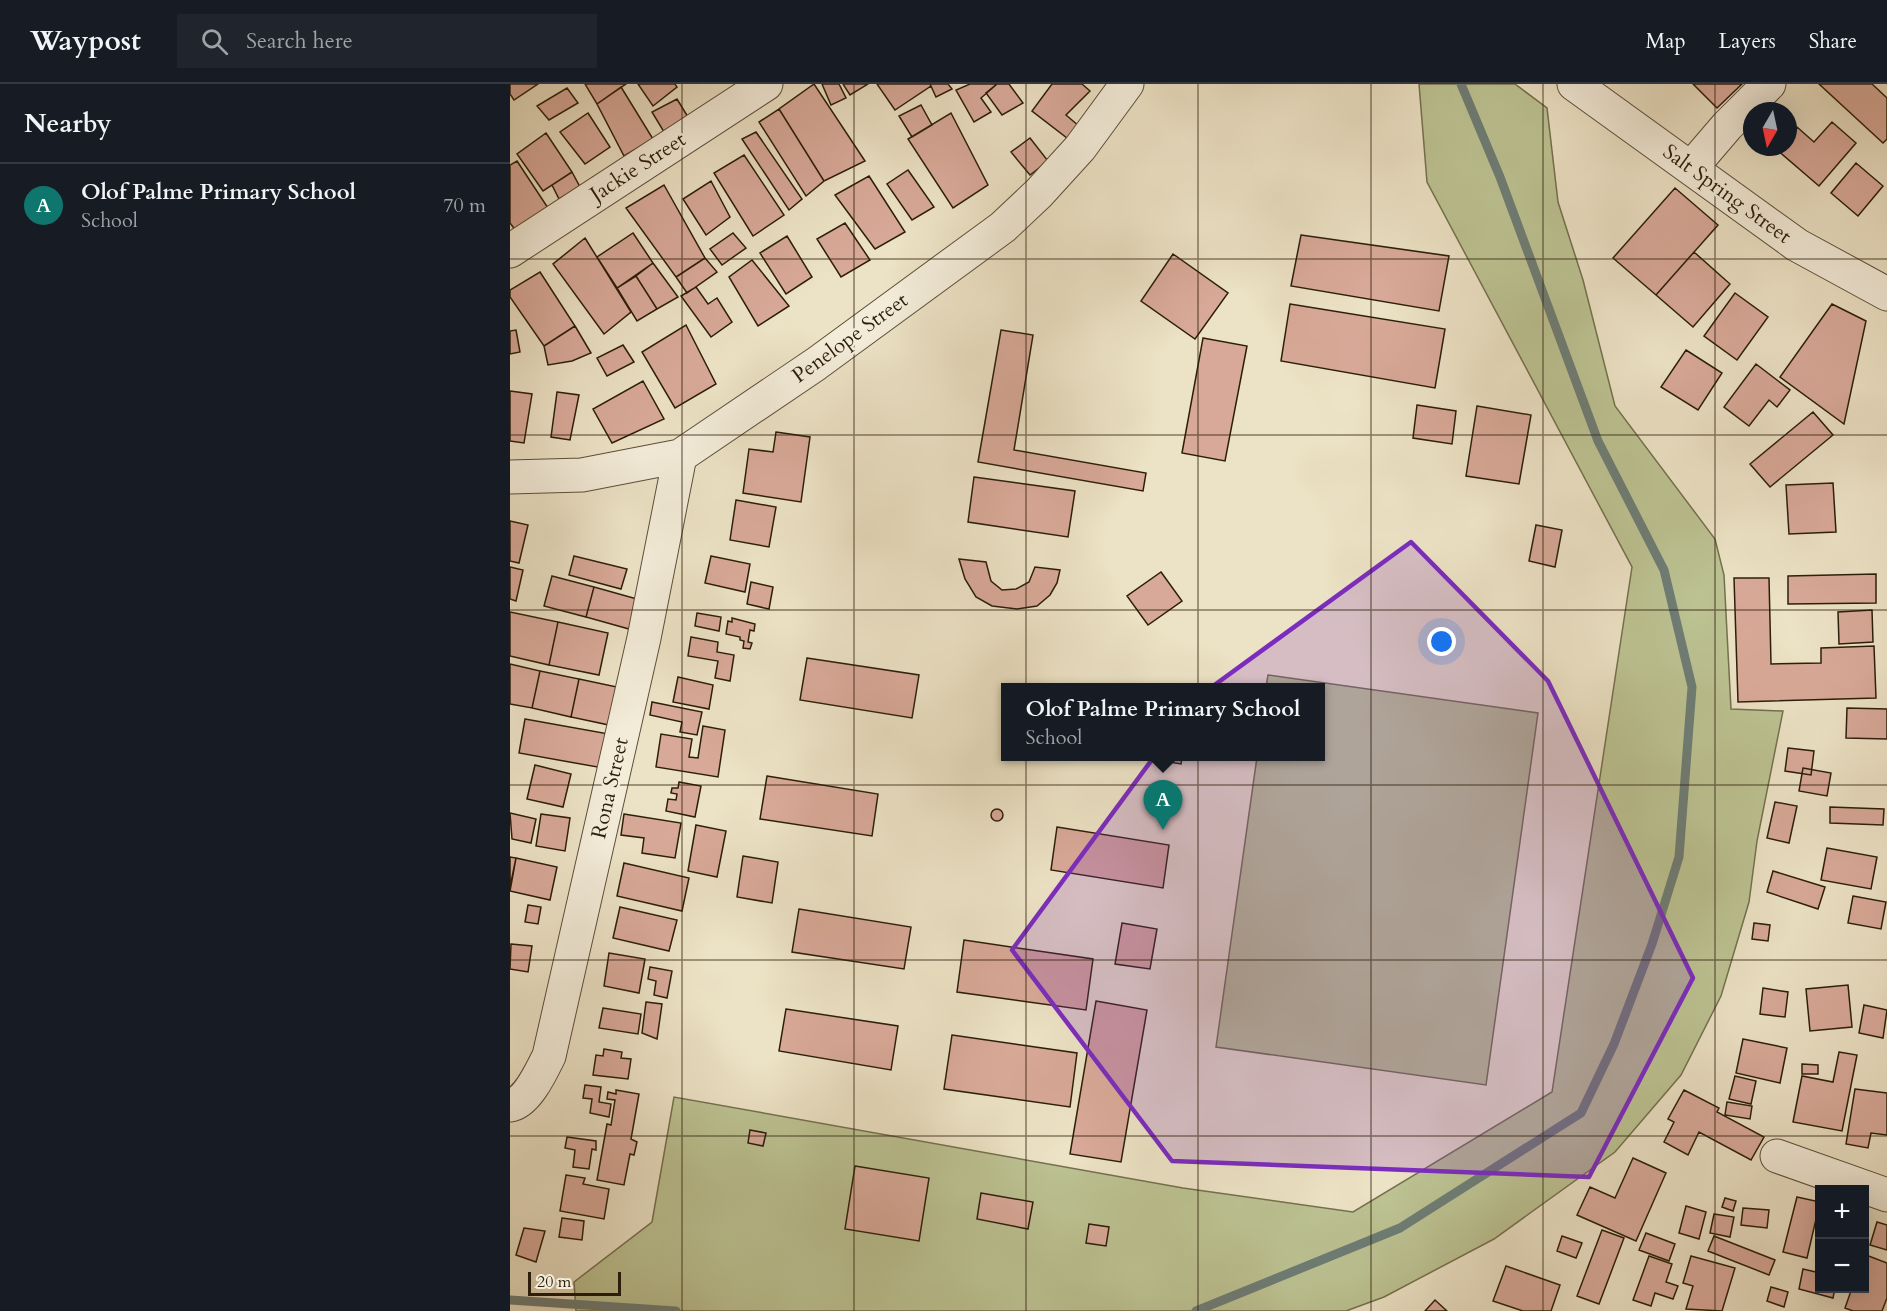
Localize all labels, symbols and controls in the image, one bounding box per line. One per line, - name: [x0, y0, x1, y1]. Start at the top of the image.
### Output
- search box: [177, 14, 597, 68]
- text: Waypost: [30, 22, 141, 60]
- icon: search: [198, 25, 231, 58]
- text: Search here: [246, 26, 353, 56]
- text: Map: [1646, 27, 1686, 56]
- text: Layers: [1719, 27, 1776, 56]
- text: Share: [1809, 27, 1857, 56]
- north arrow: [1743, 102, 1797, 156]
- text: Nearby: [24, 106, 112, 141]
- street label: Jackie Street: [582, 125, 692, 210]
- street label: Salt Spring Street: [1657, 137, 1797, 251]
- text: Olof Palme Primary School: [81, 177, 356, 207]
- text: A: [36, 192, 51, 219]
- text: 70 m: [443, 192, 486, 219]
- text: School: [81, 207, 138, 234]
- street label: Penelope Street: [786, 286, 914, 390]
- your location: [1427, 627, 1456, 656]
- popup: [1001, 683, 1325, 761]
- text: Olof Palme Primary School: [1026, 694, 1300, 724]
- text: School: [1026, 724, 1082, 751]
- street label: Rona Street: [584, 734, 636, 841]
- pin: A: [1144, 780, 1182, 830]
- map controls: [1815, 1185, 1869, 1293]
- button: +: [1815, 1185, 1869, 1239]
- button: −: [1815, 1239, 1869, 1293]
- scale bar: [528, 1269, 621, 1296]
- text: 20 m: [537, 1271, 571, 1293]

